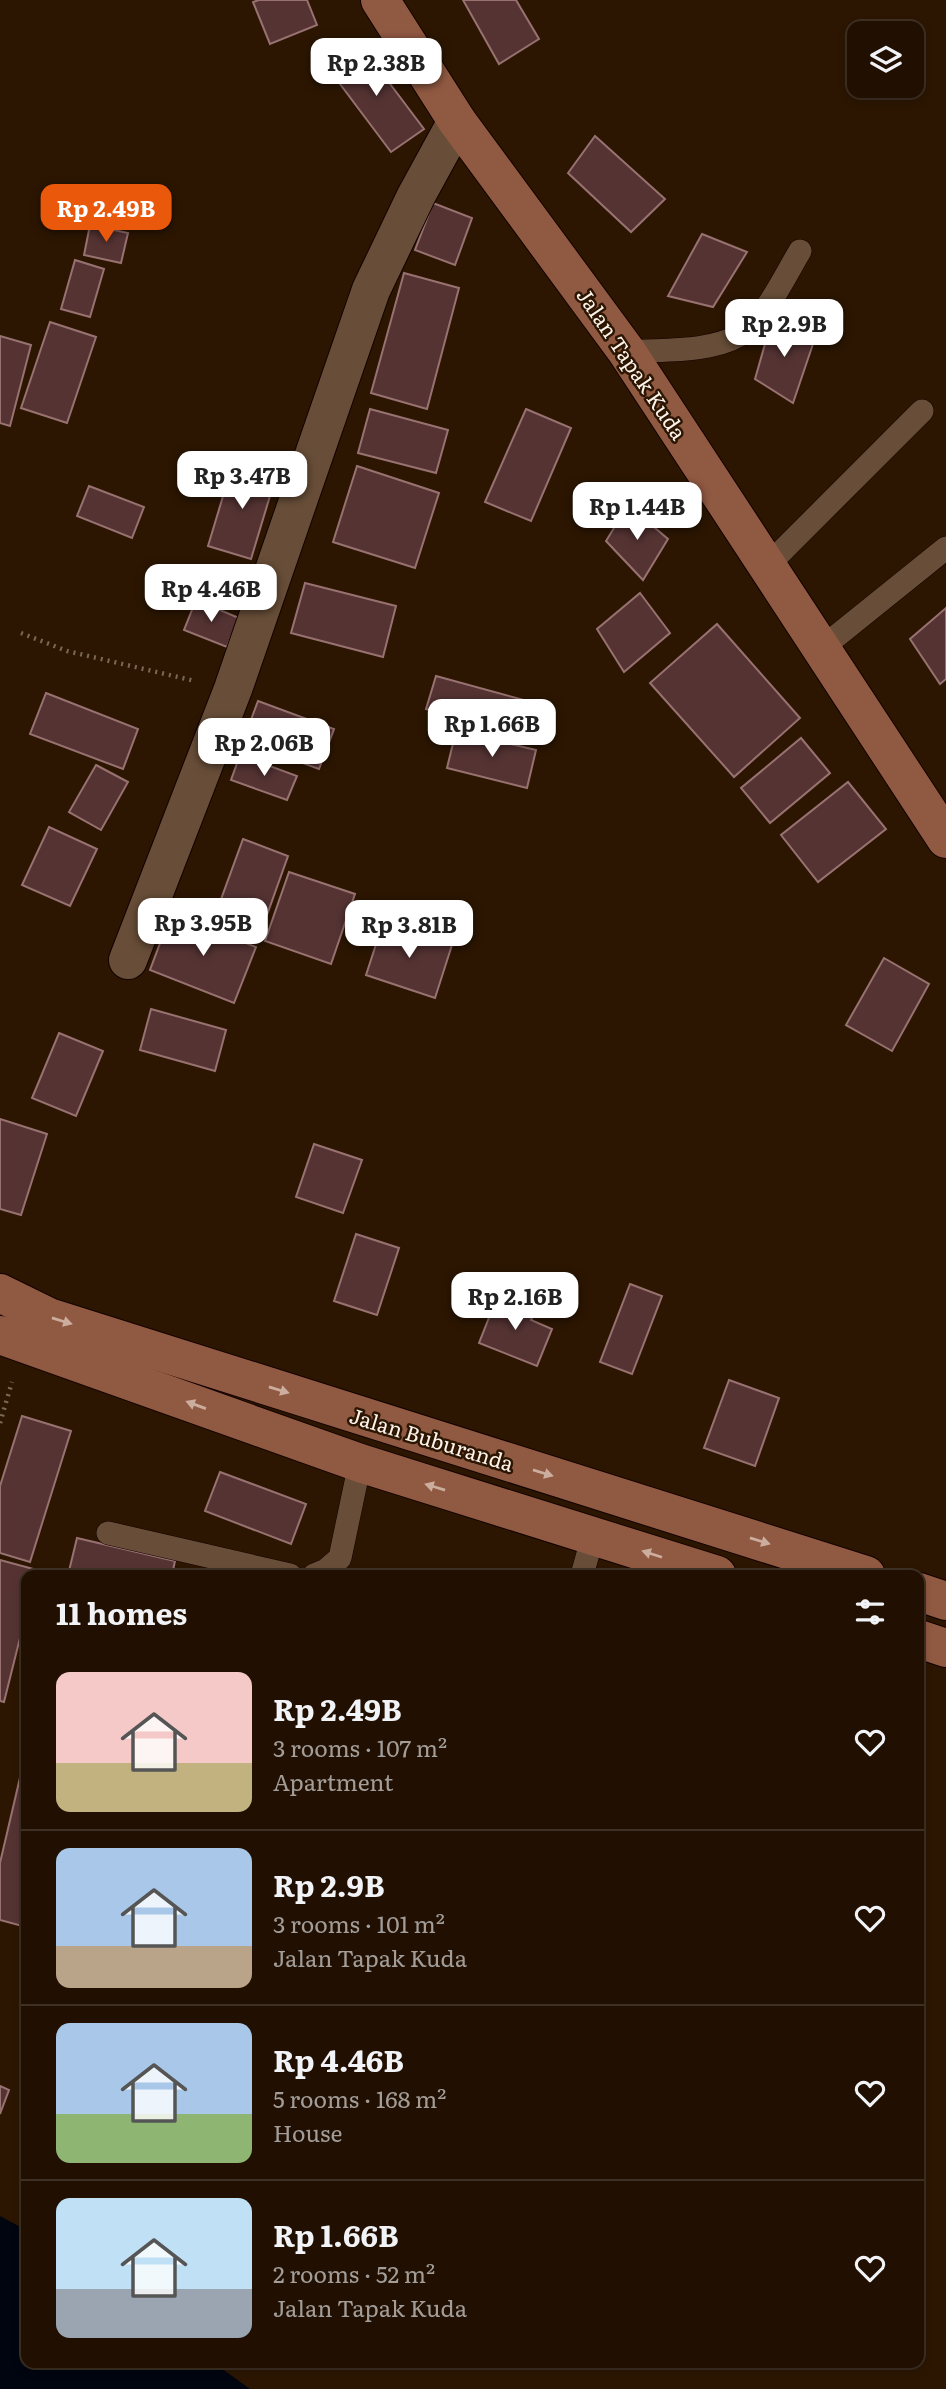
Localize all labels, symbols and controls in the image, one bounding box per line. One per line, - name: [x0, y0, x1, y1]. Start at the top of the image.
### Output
- map controls: [847, 21, 924, 98]
- button: layers: [847, 21, 924, 98]
- pin: Rp 2.38B: [304, 38, 448, 98]
- text: Rp 2.38B: [327, 44, 425, 78]
- pin: Rp 2.49B: [34, 184, 178, 244]
- text: Rp 2.49B: [57, 190, 155, 224]
- street label: Jalan Tapak Kuda: [571, 281, 696, 446]
- pin: Rp 2.9B: [719, 300, 849, 359]
- text: Rp 2.9B: [741, 305, 827, 339]
- pin: Rp 3.47B: [170, 452, 314, 511]
- text: Rp 3.47B: [193, 457, 291, 491]
- pin: Rp 1.44B: [565, 482, 709, 542]
- text: Rp 1.44B: [589, 488, 685, 522]
- pin: Rp 4.46B: [139, 564, 283, 624]
- text: Rp 4.46B: [161, 570, 261, 604]
- pin: Rp 1.66B: [420, 700, 564, 759]
- text: Rp 1.66B: [444, 705, 540, 739]
- pin: Rp 2.06B: [192, 718, 336, 778]
- text: Rp 2.06B: [214, 724, 314, 758]
- pin: Rp 3.95B: [131, 898, 275, 958]
- pin: Rp 3.81B: [337, 900, 481, 960]
- text: Rp 3.95B: [154, 904, 252, 938]
- text: Rp 3.81B: [361, 906, 457, 940]
- pin: Rp 2.16B: [443, 1272, 587, 1332]
- text: Rp 2.16B: [467, 1278, 563, 1312]
- one-way arrow: [52, 1317, 73, 1327]
- one-way arrow: [269, 1385, 290, 1395]
- street label: Jalan Buburanda: [346, 1398, 519, 1478]
- one-way arrow: [186, 1399, 207, 1410]
- one-way arrow: [532, 1468, 553, 1478]
- one-way arrow: [424, 1481, 445, 1491]
- one-way arrow: [749, 1536, 770, 1547]
- one-way arrow: [641, 1549, 662, 1559]
- text: 11 homes: [56, 1590, 187, 1634]
- icon: filters: [851, 1593, 889, 1631]
- text: Rp 2.49B: [273, 1686, 402, 1730]
- icon: home: [112, 1700, 196, 1784]
- icon: heart: [851, 1723, 889, 1761]
- text: 3 rooms · 107 m²: [273, 1730, 447, 1764]
- text: Apartment: [273, 1764, 393, 1798]
- text: Rp 2.9B: [273, 1862, 385, 1906]
- icon: home: [112, 1876, 196, 1960]
- icon: heart: [851, 1899, 889, 1937]
- text: 3 rooms · 101 m²: [273, 1906, 445, 1940]
- text: Jalan Tapak Kuda: [273, 1940, 467, 1974]
- text: Rp 4.46B: [273, 2037, 404, 2081]
- icon: home: [112, 2051, 196, 2135]
- icon: heart: [851, 2074, 889, 2112]
- text: 5 rooms · 168 m²: [273, 2081, 446, 2115]
- text: House: [273, 2115, 342, 2149]
- text: Rp 1.66B: [273, 2212, 399, 2256]
- icon: home: [112, 2226, 196, 2310]
- icon: heart: [851, 2249, 889, 2287]
- text: 2 rooms · 52 m²: [273, 2256, 435, 2290]
- text: Jalan Tapak Kuda: [273, 2290, 467, 2324]

